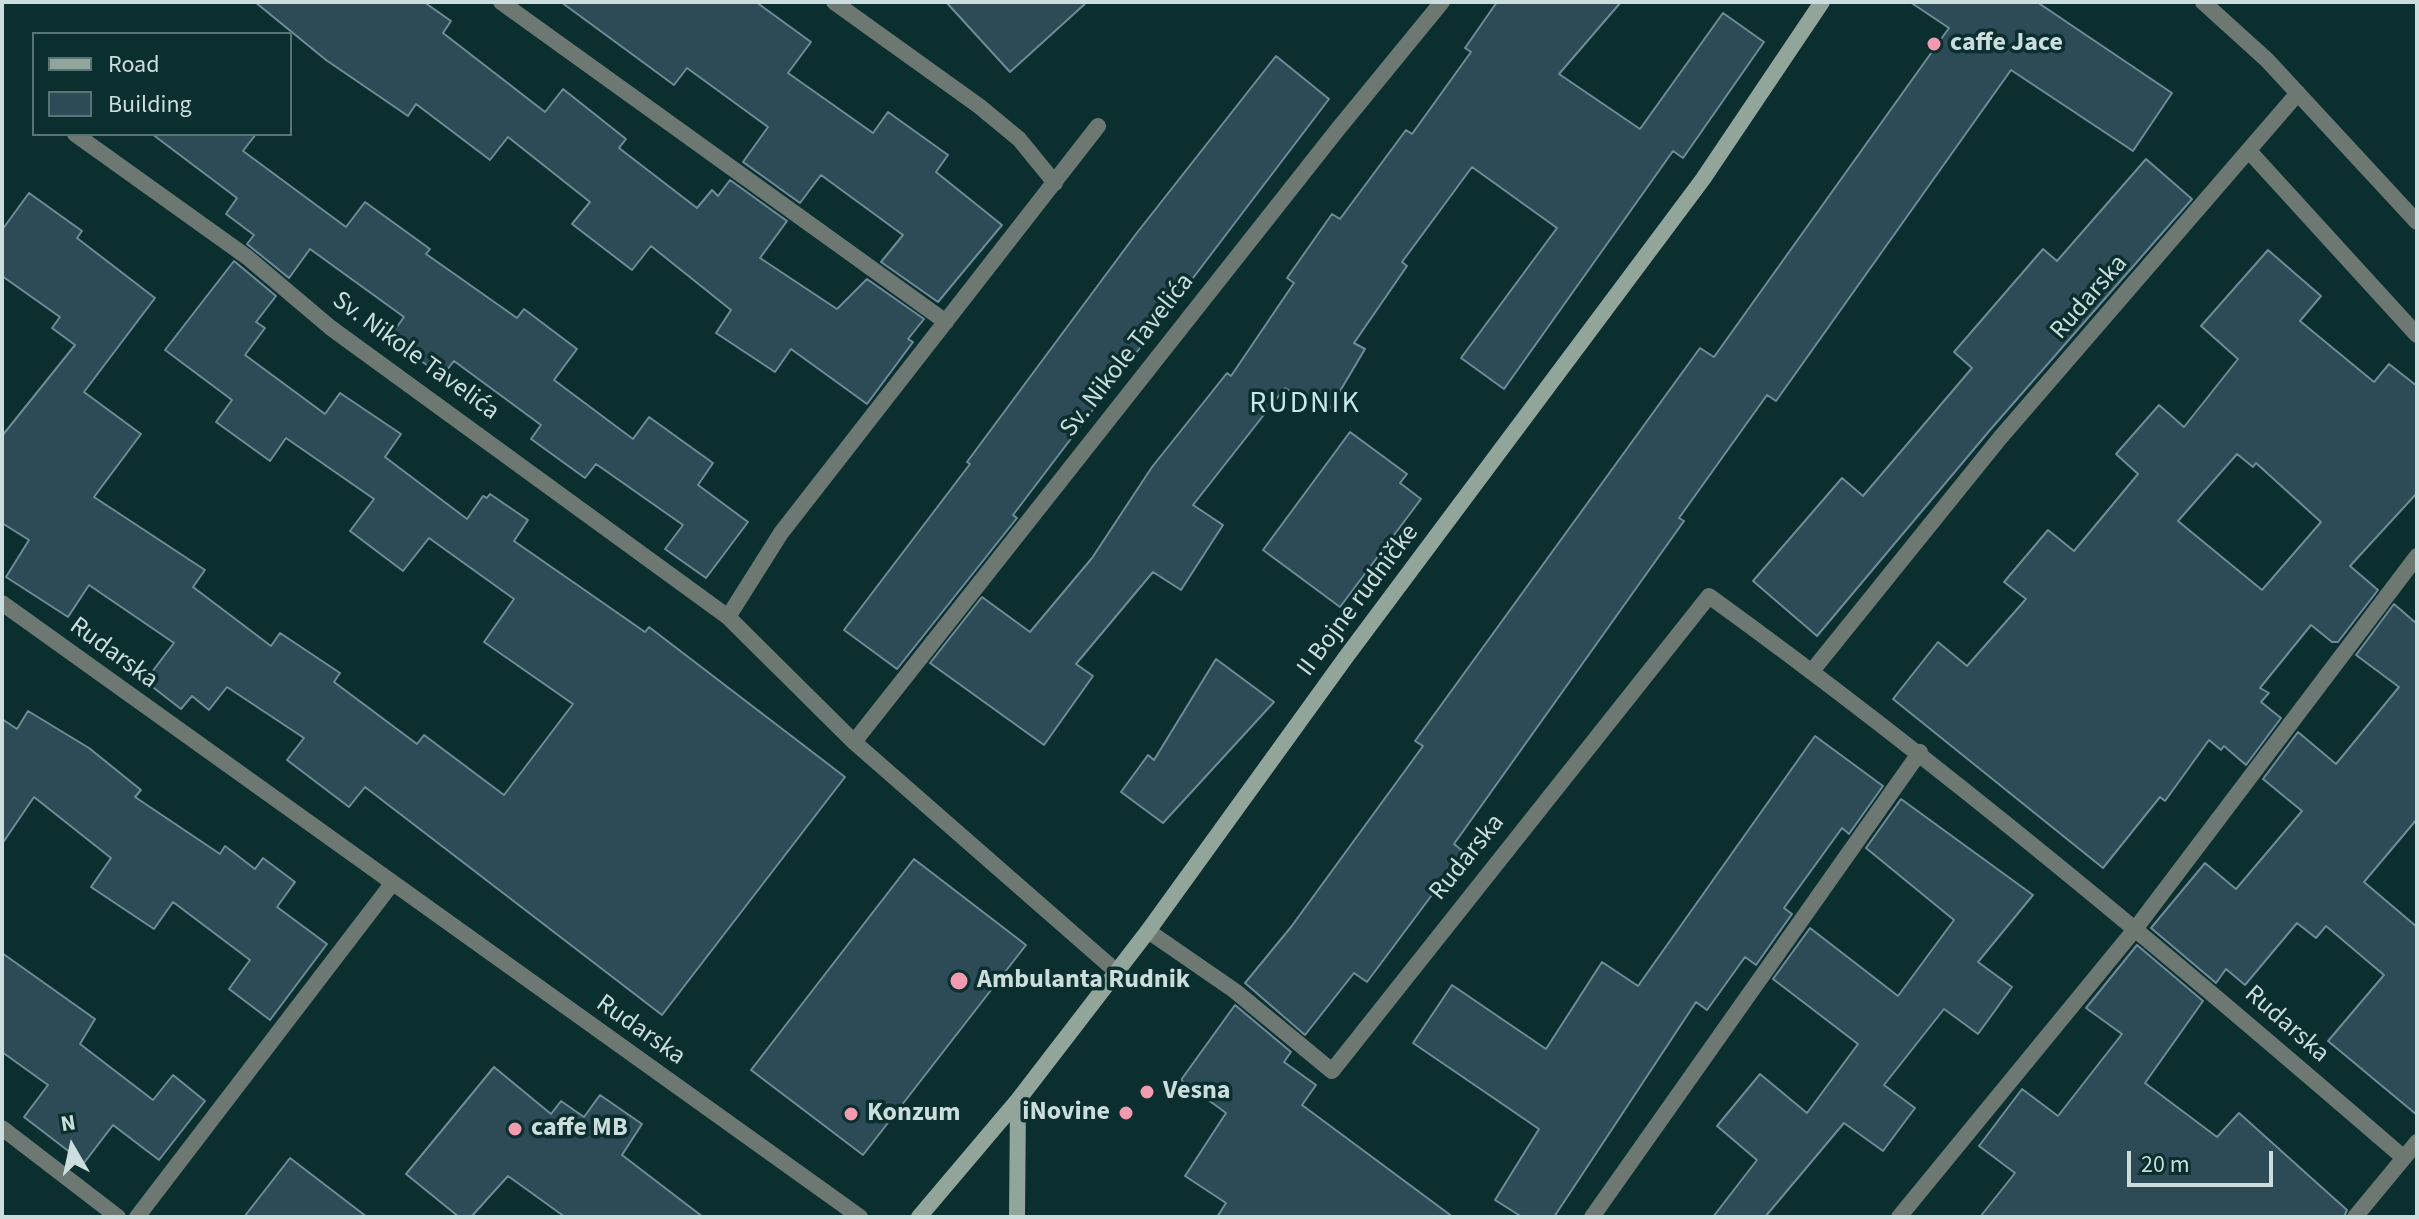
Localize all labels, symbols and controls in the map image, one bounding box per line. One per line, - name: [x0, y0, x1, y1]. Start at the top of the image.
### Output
- place label: caffe Jace: [1950, 28, 2063, 60]
- legend: [32, 32, 292, 136]
- marker: caffe Jace: [1925, 35, 1943, 53]
- text: Road: [108, 47, 160, 82]
- text: Building: [108, 87, 192, 122]
- street label: Rudarska: [2045, 249, 2135, 347]
- street label: Sv. Nikole Tavelića: [1054, 268, 1202, 444]
- street label: Sv. Nikole Tavelića: [325, 286, 505, 428]
- district label: RUDNIK: [1249, 387, 1361, 423]
- street label: II Bojne rudničke: [1292, 519, 1426, 683]
- street label: Rudarska: [63, 611, 163, 697]
- street label: Rudarska: [1424, 809, 1512, 907]
- place label: Ambulanta Rudnik: [977, 965, 1190, 997]
- marker: Ambulanta Rudnik: [948, 970, 970, 992]
- street label: Rudarska: [2237, 980, 2335, 1070]
- street label: Rudarska: [589, 989, 691, 1073]
- place label: Vesna: [1163, 1076, 1231, 1108]
- marker: Vesna: [1138, 1083, 1156, 1101]
- place label: iNovine: [1022, 1097, 1110, 1129]
- place label: Konzum: [867, 1098, 961, 1130]
- marker: iNovine: [1117, 1104, 1135, 1122]
- marker: Konzum: [842, 1105, 860, 1123]
- text: N: [59, 1106, 78, 1140]
- north arrow: [32, 1107, 112, 1187]
- place label: caffe MB: [531, 1113, 628, 1145]
- marker: caffe MB: [506, 1120, 524, 1138]
- scale bar: [2131, 1135, 2277, 1185]
- text: 20 m: [2141, 1147, 2190, 1182]

